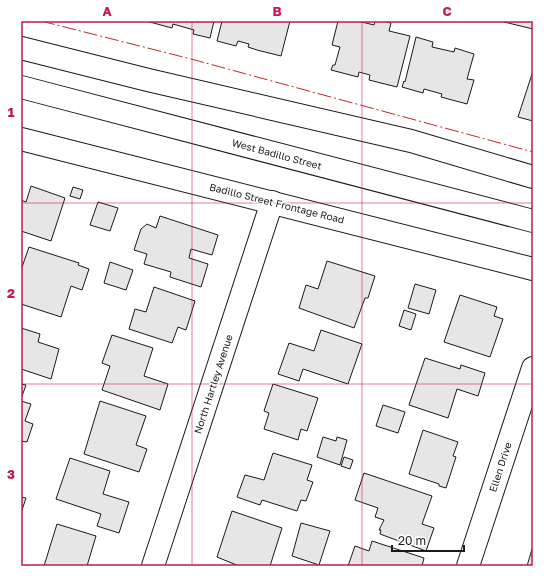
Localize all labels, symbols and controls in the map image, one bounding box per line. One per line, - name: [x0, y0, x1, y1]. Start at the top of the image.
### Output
- text: A: [102, 3, 112, 19]
- text: B: [272, 3, 282, 19]
- text: C: [442, 3, 452, 19]
- text: 1: [8, 104, 15, 120]
- street label: West Badillo Street: [231, 136, 323, 172]
- street label: Badillo Street Frontage Road: [208, 180, 346, 226]
- text: 2: [7, 285, 15, 301]
- street label: North Hartley Avenue: [191, 333, 235, 435]
- street label: Ellen Drive: [486, 440, 514, 493]
- text: 3: [7, 466, 15, 482]
- scale bar: [392, 527, 464, 553]
- text: 20 m: [398, 533, 426, 548]

